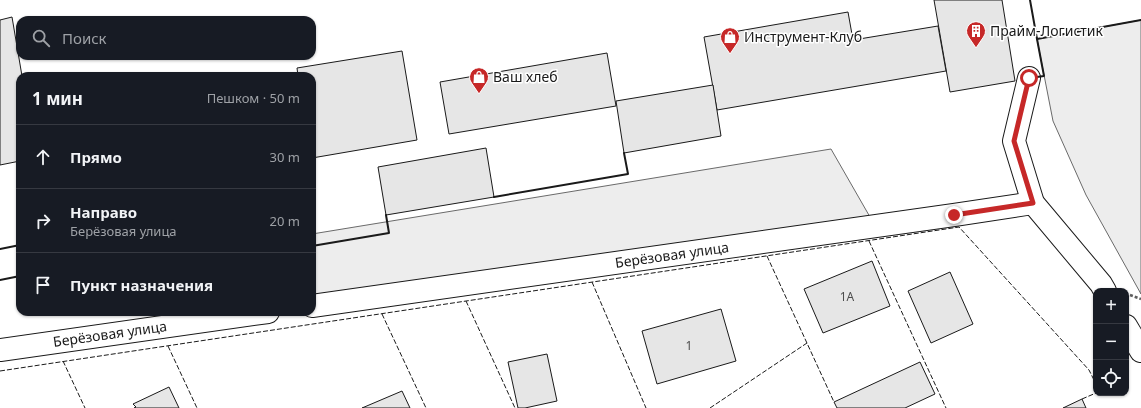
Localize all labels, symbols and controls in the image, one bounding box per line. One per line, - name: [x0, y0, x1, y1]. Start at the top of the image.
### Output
- search box: [16, 16, 316, 60]
- building icon: Прайм-Логистик: [965, 20, 987, 48]
- place label: Прайм-Логистик: [990, 21, 1104, 40]
- shop icon: Инструмент-Клуб: [719, 26, 741, 54]
- icon: search: [30, 27, 52, 49]
- place label: Инструмент-Клуб: [744, 27, 862, 46]
- text: Поиск: [62, 28, 107, 48]
- shop icon: Ваш хлеб: [468, 66, 490, 94]
- place label: Ваш хлеб: [493, 67, 557, 86]
- route start: [1020, 69, 1038, 87]
- text: 1 мин: [32, 87, 83, 110]
- text: Пешком · 50 m: [207, 89, 300, 107]
- icon: ahead: [32, 146, 54, 168]
- text: Прямо: [70, 147, 122, 167]
- text: 30 m: [270, 148, 300, 166]
- text: Направо: [70, 202, 137, 222]
- route end: [945, 206, 963, 224]
- icon: right: [32, 210, 54, 232]
- text: 20 m: [270, 212, 300, 230]
- text: Берёзовая улица: [70, 222, 177, 240]
- street label: Берёзовая улица: [614, 237, 730, 272]
- icon: arrive: [32, 274, 54, 296]
- text: Пункт назначения: [70, 275, 213, 295]
- house number: 1А: [840, 288, 855, 305]
- map controls: [1093, 288, 1129, 396]
- button: +: [1093, 288, 1129, 324]
- street label: Берёзовая улица: [52, 316, 168, 351]
- button: −: [1093, 324, 1129, 360]
- house number: 1: [686, 337, 692, 354]
- button: locate: [1093, 360, 1129, 396]

